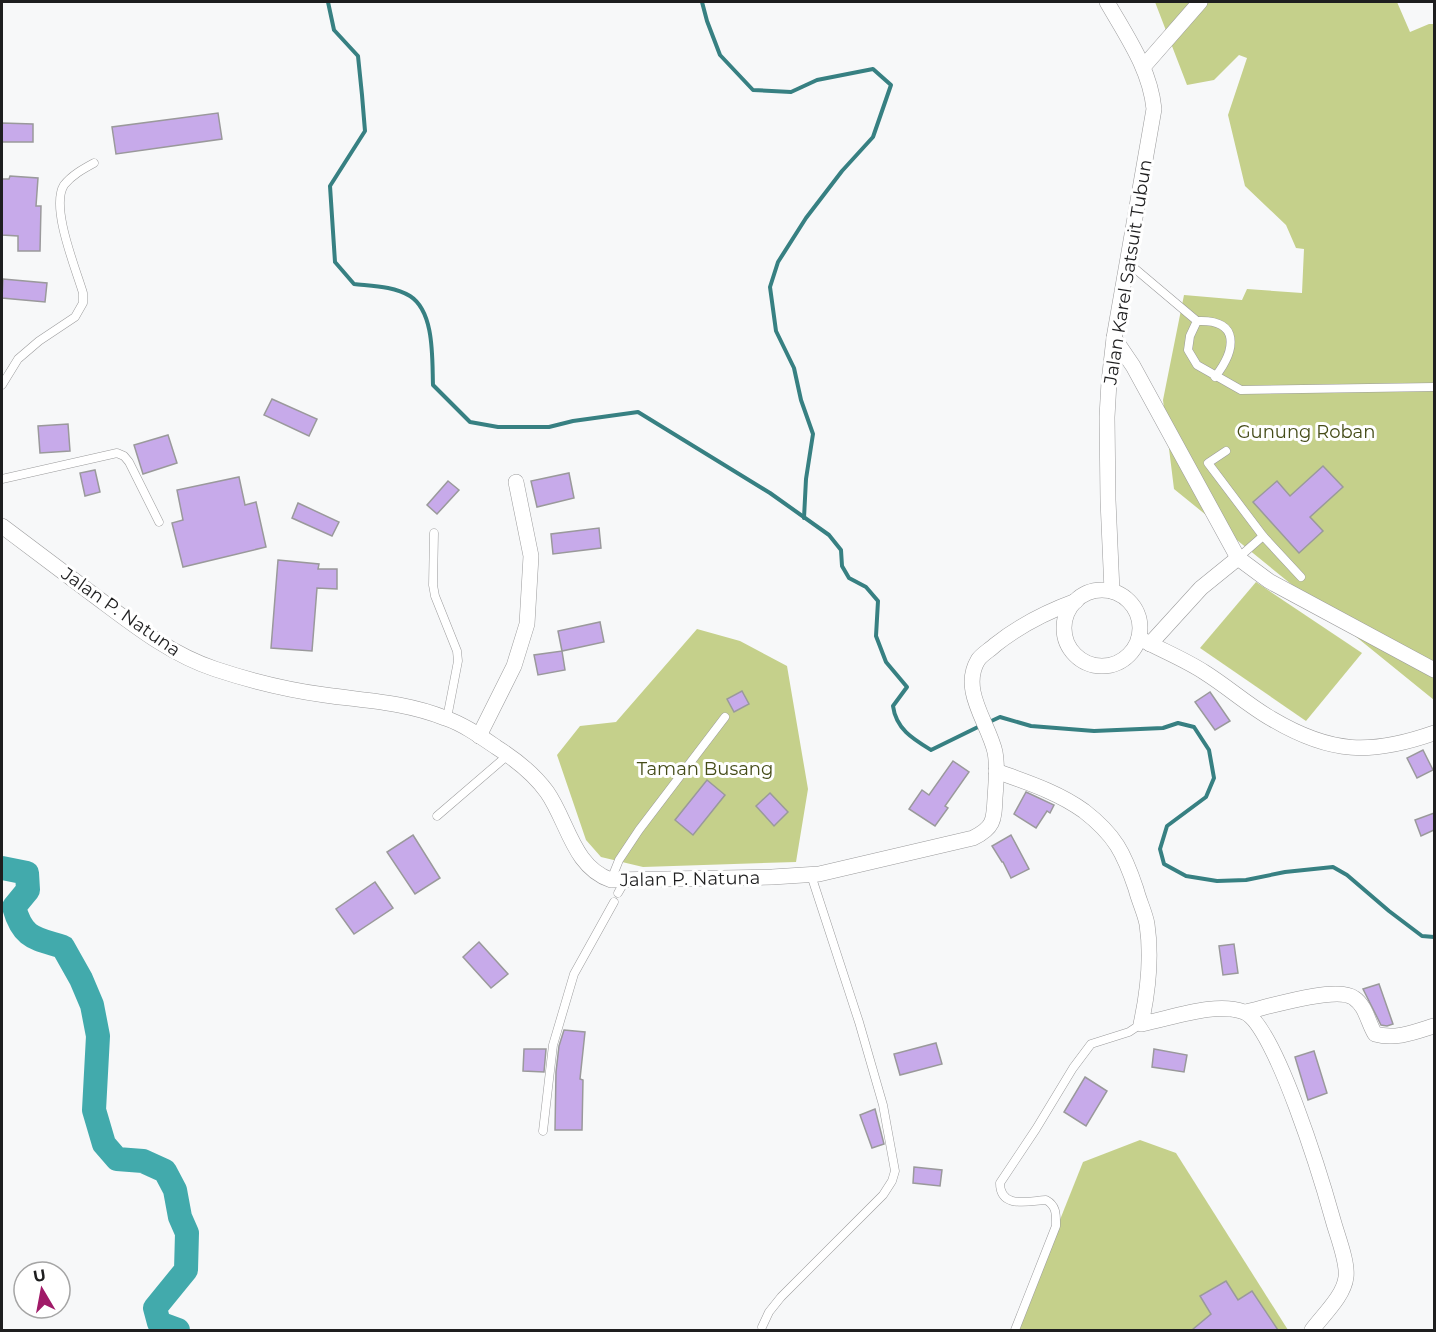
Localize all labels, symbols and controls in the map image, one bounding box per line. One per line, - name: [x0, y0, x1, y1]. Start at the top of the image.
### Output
- street label: Jalan Karel Satsuit Tubun: [1099, 158, 1157, 387]
- park label: Gunung Roban: [1237, 421, 1375, 443]
- street label: Jalan P. Natuna: [56, 562, 185, 661]
- park label: Taman Busang: [637, 758, 773, 780]
- street label: Jalan P. Natuna: [619, 867, 760, 891]
- north arrow: [12, 1260, 72, 1320]
- text: U: [32, 1265, 47, 1286]

